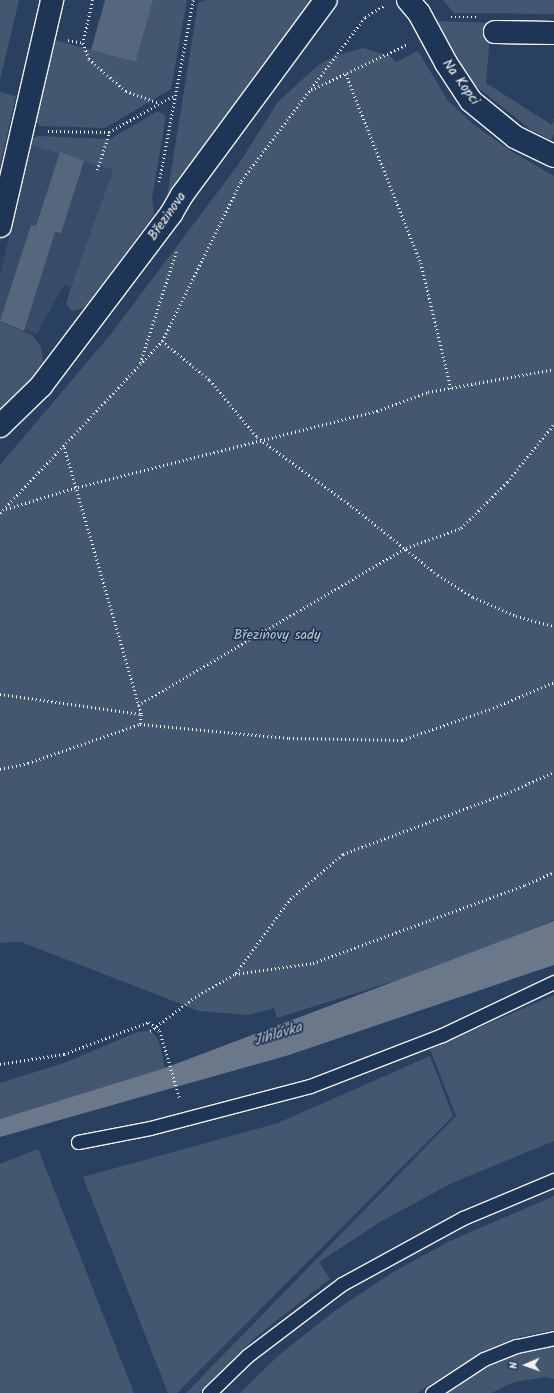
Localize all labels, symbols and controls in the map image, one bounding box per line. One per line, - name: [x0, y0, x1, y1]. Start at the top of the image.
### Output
- street label: Na Kopci: [439, 56, 483, 108]
- street label: Březinova: [144, 188, 190, 244]
- park label: Březinovy sady: [233, 627, 321, 643]
- water label: Jihlávka: [252, 1019, 304, 1051]
- north arrow: [506, 1345, 546, 1385]
- text: N: [505, 1362, 523, 1369]

